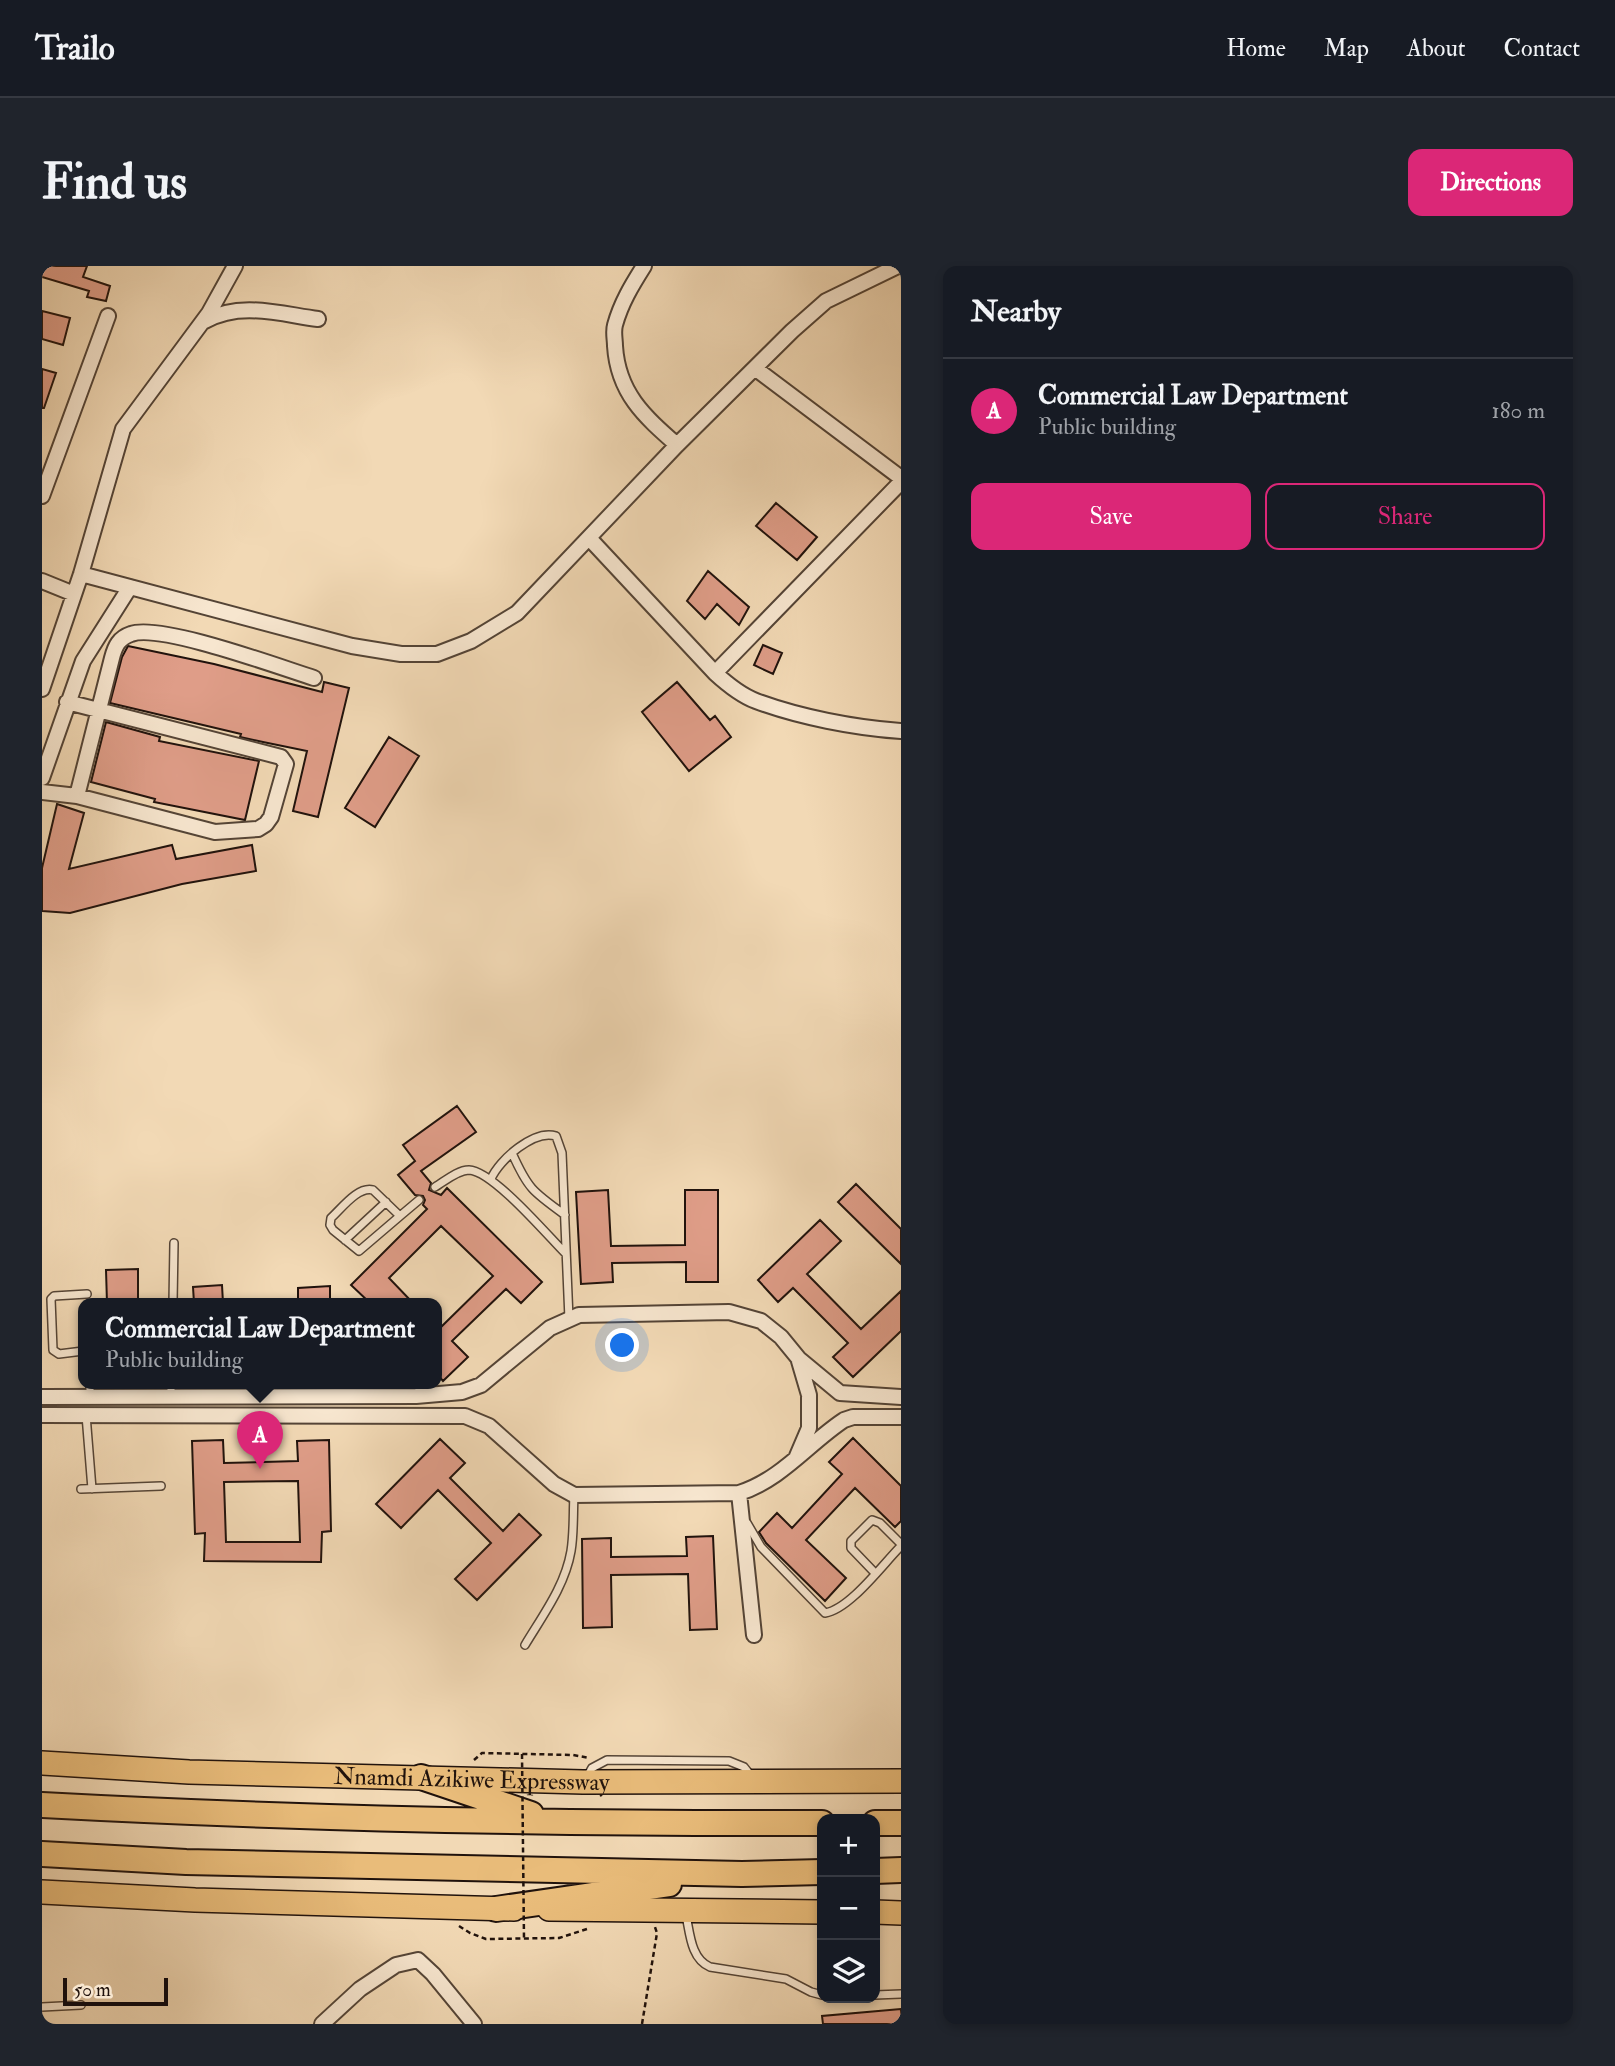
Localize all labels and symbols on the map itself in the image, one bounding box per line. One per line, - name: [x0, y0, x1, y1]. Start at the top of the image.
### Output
- your location: [605, 1328, 639, 1362]
- pin: A: [237, 1411, 283, 1469]
- street label: Nnamdi Azikiwe Expressway: [333, 1760, 610, 1798]
- scale bar: [63, 1975, 168, 2007]

